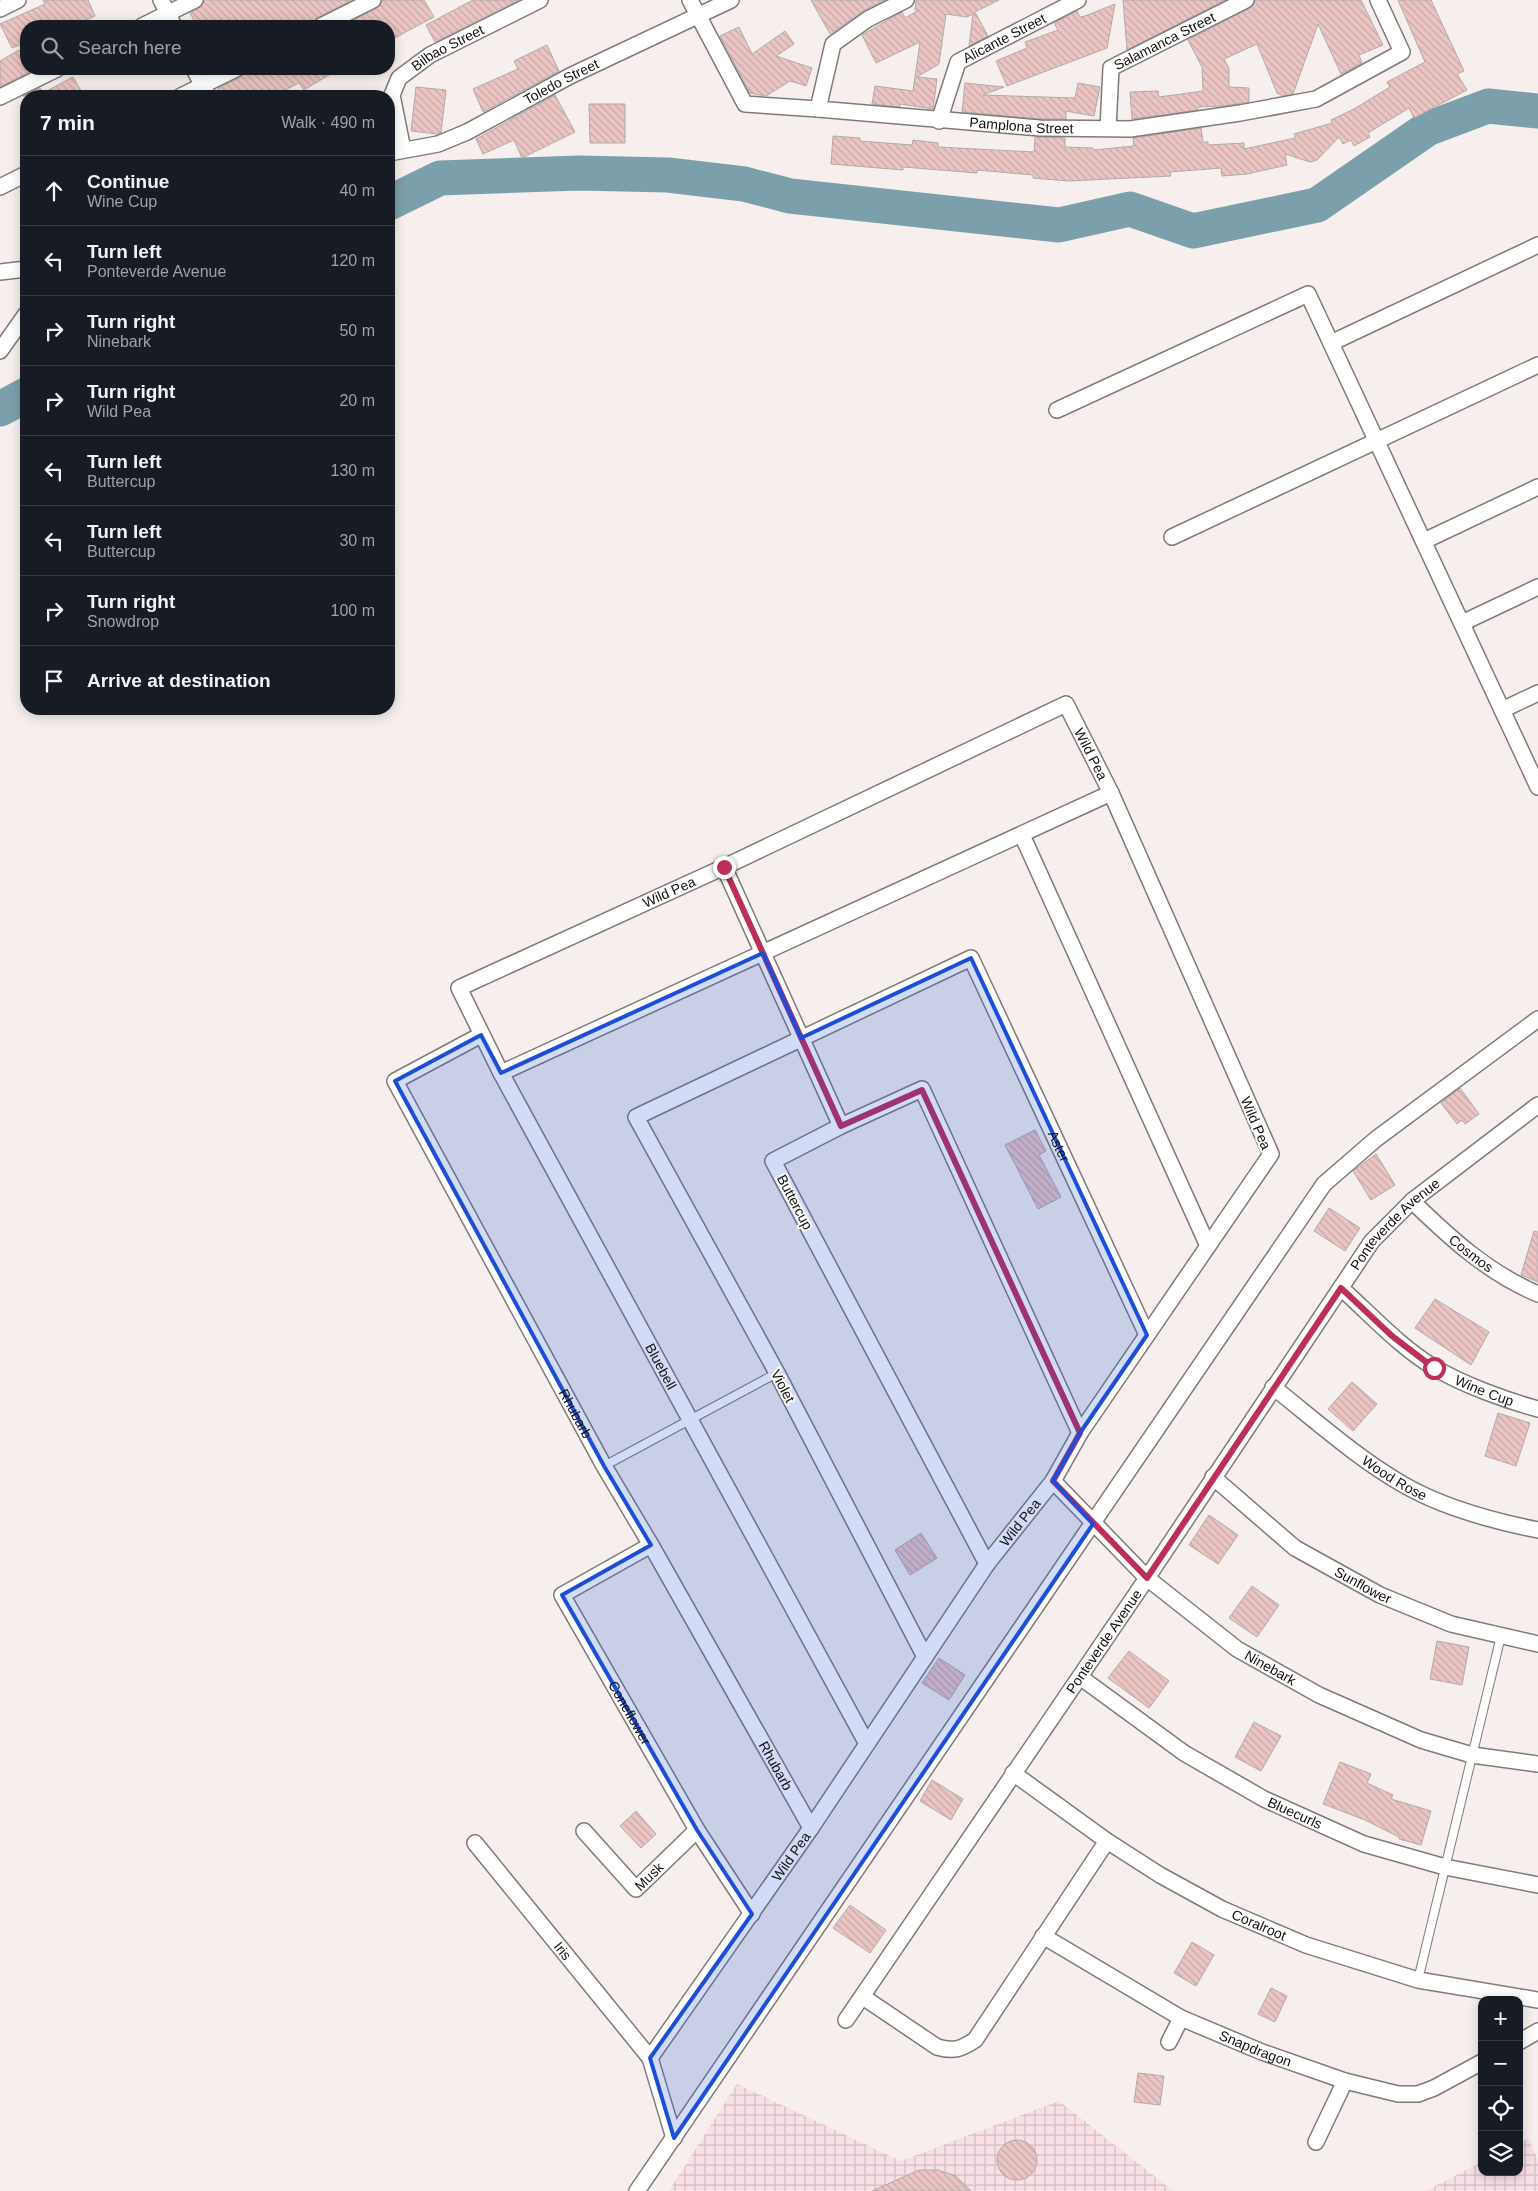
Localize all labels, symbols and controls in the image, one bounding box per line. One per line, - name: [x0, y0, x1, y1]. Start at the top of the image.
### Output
- street label: Salamanca Street: [1111, 9, 1218, 73]
- street label: Alicante Street: [960, 10, 1048, 66]
- search box: [20, 20, 395, 75]
- street label: Bilbao Street: [408, 21, 486, 74]
- icon: search: [38, 34, 66, 62]
- text: Search here: [78, 37, 182, 58]
- street label: Toledo Street: [521, 56, 601, 108]
- text: 7 min: [40, 111, 95, 134]
- text: Walk · 490 m: [281, 114, 375, 131]
- street label: Pamplona Street: [969, 114, 1074, 136]
- text: Continue: [87, 171, 169, 192]
- icon: ahead: [40, 177, 68, 205]
- text: 40 m: [339, 182, 375, 199]
- text: Wine Cup: [87, 193, 157, 210]
- text: Turn left: [87, 241, 162, 262]
- icon: left: [40, 247, 68, 275]
- text: 120 m: [331, 252, 375, 269]
- text: Ponteverde Avenue: [87, 263, 226, 280]
- text: Turn right: [87, 311, 175, 332]
- icon: right: [40, 317, 68, 345]
- text: 50 m: [339, 322, 375, 339]
- text: Ninebark: [87, 333, 151, 350]
- text: Turn right: [87, 381, 175, 402]
- icon: right: [40, 387, 68, 415]
- text: 20 m: [339, 392, 375, 409]
- text: Wild Pea: [87, 403, 151, 420]
- text: Turn left: [87, 451, 162, 472]
- icon: left: [40, 457, 68, 485]
- text: 130 m: [331, 462, 375, 479]
- text: Buttercup: [87, 473, 155, 490]
- text: Turn left: [87, 521, 162, 542]
- icon: left: [40, 527, 68, 555]
- text: 30 m: [339, 532, 375, 549]
- text: Buttercup: [87, 543, 155, 560]
- text: Turn right: [87, 591, 175, 612]
- icon: right: [40, 597, 68, 625]
- text: 100 m: [331, 602, 375, 619]
- text: Snowdrop: [87, 613, 159, 630]
- icon: arrive: [40, 667, 68, 695]
- text: Arrive at destination: [87, 670, 271, 691]
- street label: Wild Pea: [1071, 725, 1111, 783]
- route end: [713, 856, 736, 879]
- street label: Wild Pea: [640, 873, 698, 911]
- street label: Wild Pea: [1238, 1094, 1274, 1152]
- street label: Aster: [1045, 1128, 1073, 1165]
- street label: Buttercup: [774, 1172, 816, 1232]
- street label: Ponteverde Avenue: [1347, 1175, 1443, 1273]
- street label: Cosmos: [1446, 1231, 1496, 1275]
- street label: Bluebell: [642, 1341, 680, 1392]
- route start: [1423, 1357, 1446, 1380]
- street label: Violet: [768, 1367, 798, 1405]
- street label: Wine Cup: [1452, 1372, 1516, 1409]
- street label: Rhubarb: [556, 1386, 596, 1441]
- street label: Wood Rose: [1359, 1452, 1430, 1504]
- street label: Wild Pea: [996, 1495, 1044, 1549]
- street label: Sunflower: [1332, 1563, 1394, 1607]
- street label: Ponteverde Avenue: [1063, 1586, 1145, 1696]
- street label: Ninebark: [1242, 1647, 1300, 1689]
- street label: Coneflower: [605, 1678, 654, 1748]
- street label: Rhubarb: [756, 1738, 796, 1793]
- street label: Bluecurls: [1265, 1794, 1324, 1832]
- street label: Wild Pea: [768, 1829, 814, 1884]
- street label: Musk: [631, 1858, 667, 1894]
- street label: Coralroot: [1229, 1906, 1289, 1944]
- street label: Iris: [551, 1939, 575, 1963]
- map controls: [1478, 1996, 1523, 2176]
- button: +: [1478, 1996, 1523, 2041]
- street label: Snapdragon: [1217, 2027, 1294, 2070]
- button: −: [1478, 2041, 1523, 2086]
- button: locate: [1478, 2086, 1523, 2131]
- button: layers: [1478, 2131, 1523, 2176]

